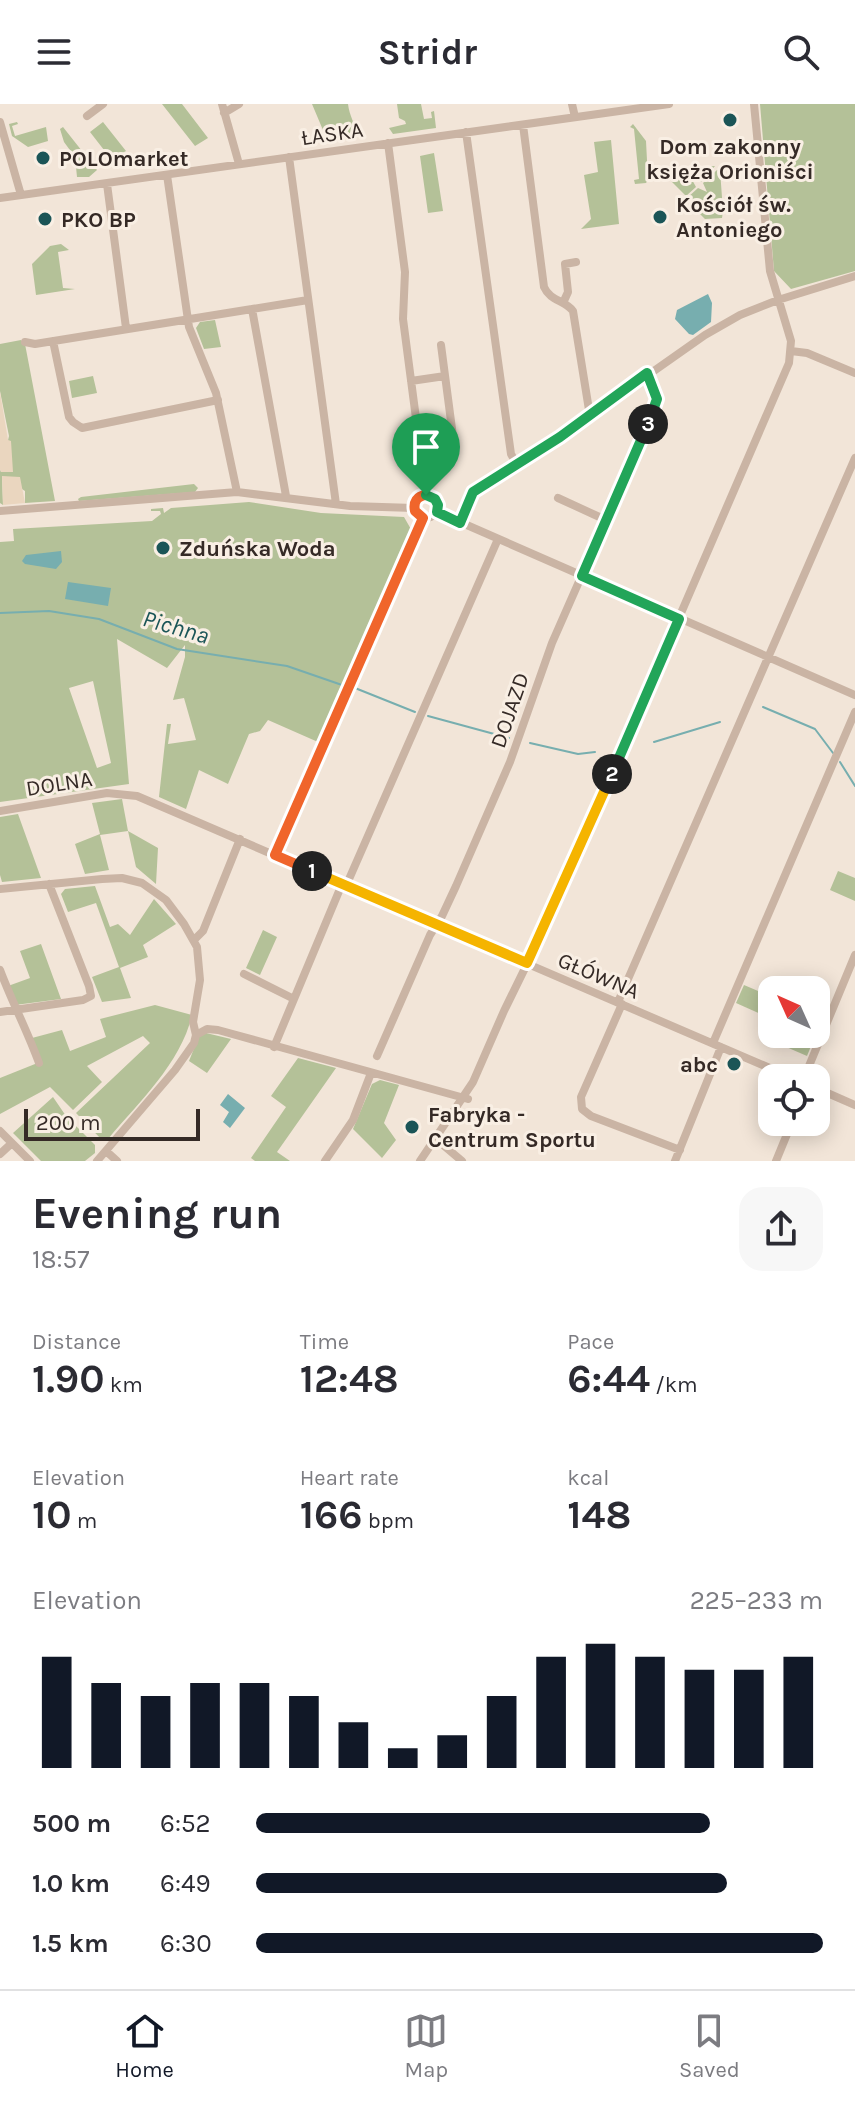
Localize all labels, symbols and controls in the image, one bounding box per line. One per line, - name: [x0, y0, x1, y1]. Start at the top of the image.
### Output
- icon: menu: [32, 30, 76, 74]
- icon: search: [779, 30, 823, 74]
- text: Stridr: [378, 31, 477, 73]
- marker: Dom zakonny księża Orioniści: [721, 111, 739, 129]
- street label: ŁASKA: [300, 117, 365, 151]
- place label: Dom zakonny księża Orioniści: [646, 134, 814, 185]
- place label: POLOmarket: [59, 146, 189, 172]
- marker: POLOmarket: [34, 149, 52, 167]
- place label: Kościół św. Antoniego: [676, 192, 791, 243]
- place label: PKO BP: [61, 207, 136, 233]
- marker: Kościół św. Antoniego: [651, 208, 669, 226]
- marker: PKO BP: [36, 210, 54, 228]
- pin: 3: [628, 404, 668, 444]
- text: 3: [641, 411, 655, 437]
- pin: [392, 413, 460, 495]
- icon: arrive: [404, 425, 448, 469]
- place label: Zduńska Woda: [179, 536, 336, 562]
- marker: Zduńska Woda: [154, 539, 172, 557]
- water label: Pichna: [140, 604, 212, 650]
- street label: DOJAZD: [485, 669, 535, 751]
- pin: 2: [592, 754, 632, 794]
- text: 2: [605, 761, 619, 787]
- street label: DOLNA: [24, 766, 94, 802]
- pin: 1: [292, 851, 332, 891]
- text: 1: [308, 858, 316, 884]
- street label: GŁÓWNA: [554, 946, 644, 1005]
- north arrow: [758, 976, 830, 1048]
- map controls: [758, 976, 830, 1136]
- place label: abc: [680, 1052, 718, 1078]
- marker: abc: [725, 1055, 743, 1073]
- button: locate: [758, 1064, 830, 1136]
- place label: Fabryka - Centrum Sportu: [428, 1102, 596, 1153]
- scale bar: [24, 1105, 200, 1141]
- text: 200 m: [36, 1110, 101, 1136]
- marker: Fabryka - Centrum Sportu: [403, 1118, 421, 1136]
- button: share: [739, 1187, 823, 1271]
- text: Evening run: [32, 1188, 282, 1239]
- text: 18:57: [32, 1244, 89, 1275]
- text: Distance: [32, 1329, 121, 1355]
- text: Time: [300, 1329, 349, 1355]
- text: Pace: [567, 1329, 614, 1355]
- text: 1.90: [32, 1355, 105, 1402]
- text: 12:48: [300, 1355, 399, 1402]
- text: 6:44: [567, 1355, 650, 1402]
- text: km: [105, 1372, 143, 1398]
- text: /km: [650, 1372, 698, 1398]
- text: Elevation: [32, 1465, 125, 1491]
- text: Heart rate: [300, 1465, 399, 1491]
- text: kcal: [567, 1465, 609, 1491]
- text: 10: [32, 1491, 72, 1538]
- text: 166: [300, 1491, 362, 1538]
- text: 148: [567, 1491, 631, 1538]
- text: m: [72, 1508, 97, 1534]
- text: bpm: [362, 1508, 414, 1534]
- text: Elevation: [32, 1585, 142, 1616]
- text: 225–233 m: [690, 1585, 823, 1616]
- text: 500 m: [32, 1808, 111, 1839]
- text: 6:52: [160, 1808, 211, 1839]
- text: 1.0 km: [32, 1868, 110, 1899]
- text: 6:49: [160, 1868, 210, 1899]
- text: 1.5 km: [32, 1928, 109, 1959]
- text: 6:30: [160, 1928, 212, 1959]
- tab: Home: [115, 2009, 174, 2083]
- tab: Map: [404, 2009, 448, 2083]
- tab: Saved: [679, 2009, 740, 2083]

